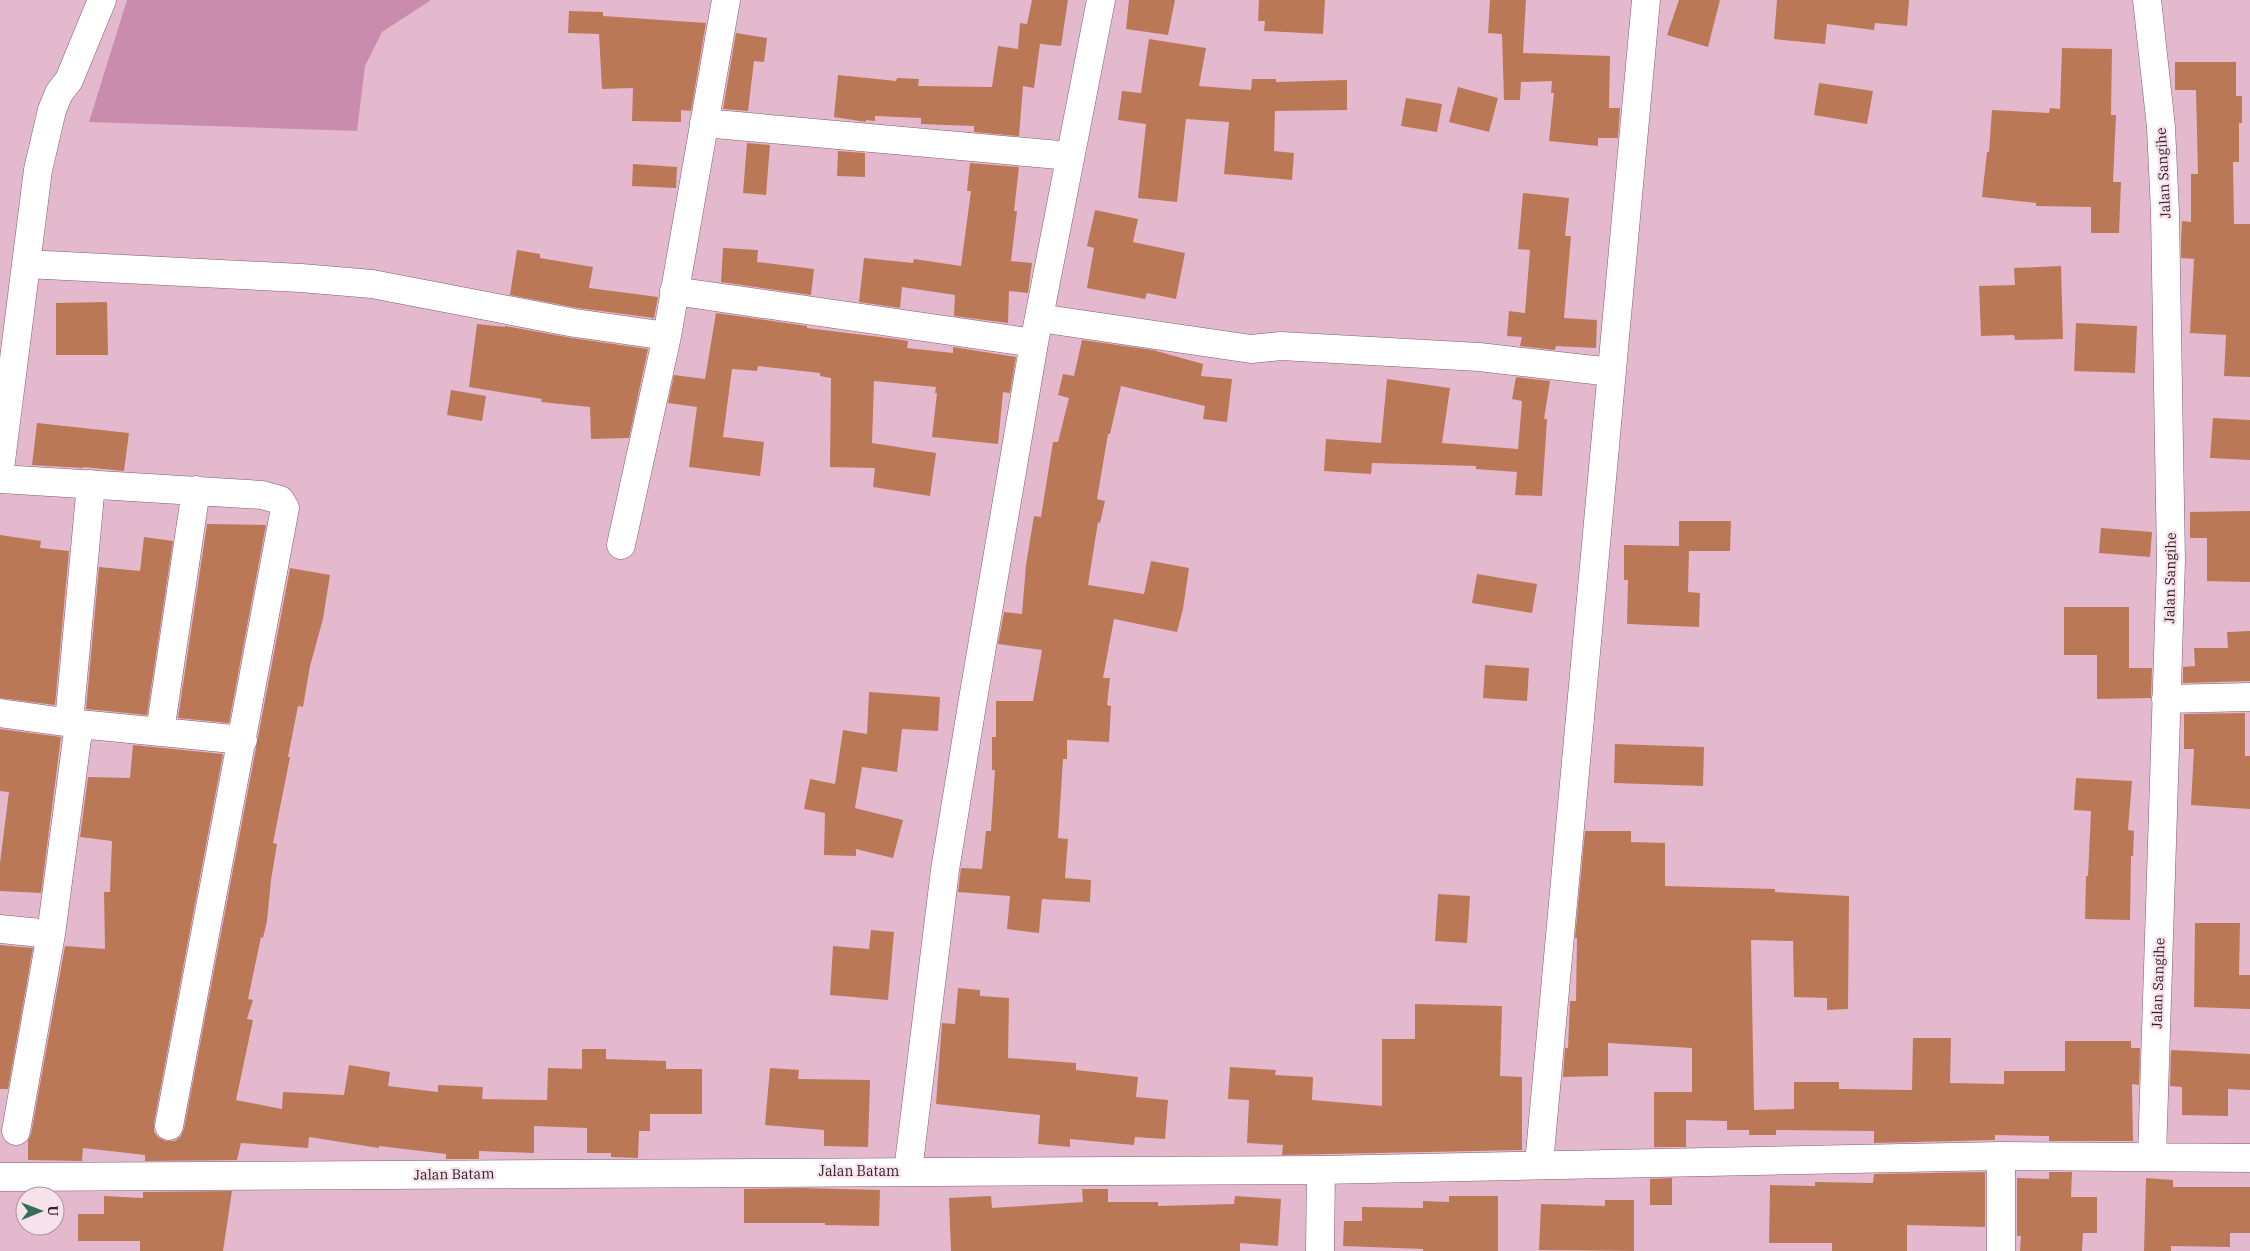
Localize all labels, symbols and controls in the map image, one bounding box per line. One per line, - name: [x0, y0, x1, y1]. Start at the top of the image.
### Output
- street label: Jalan Sangihe: [2152, 127, 2174, 219]
- street label: Jalan Sangihe: [2160, 532, 2180, 624]
- street label: Jalan Sangihe: [2147, 937, 2169, 1029]
- street label: Jalan Batam: [819, 1162, 899, 1180]
- street label: Jalan Batam: [413, 1164, 495, 1184]
- north arrow: [15, 1186, 65, 1236]
- text: U: [44, 1205, 62, 1217]

